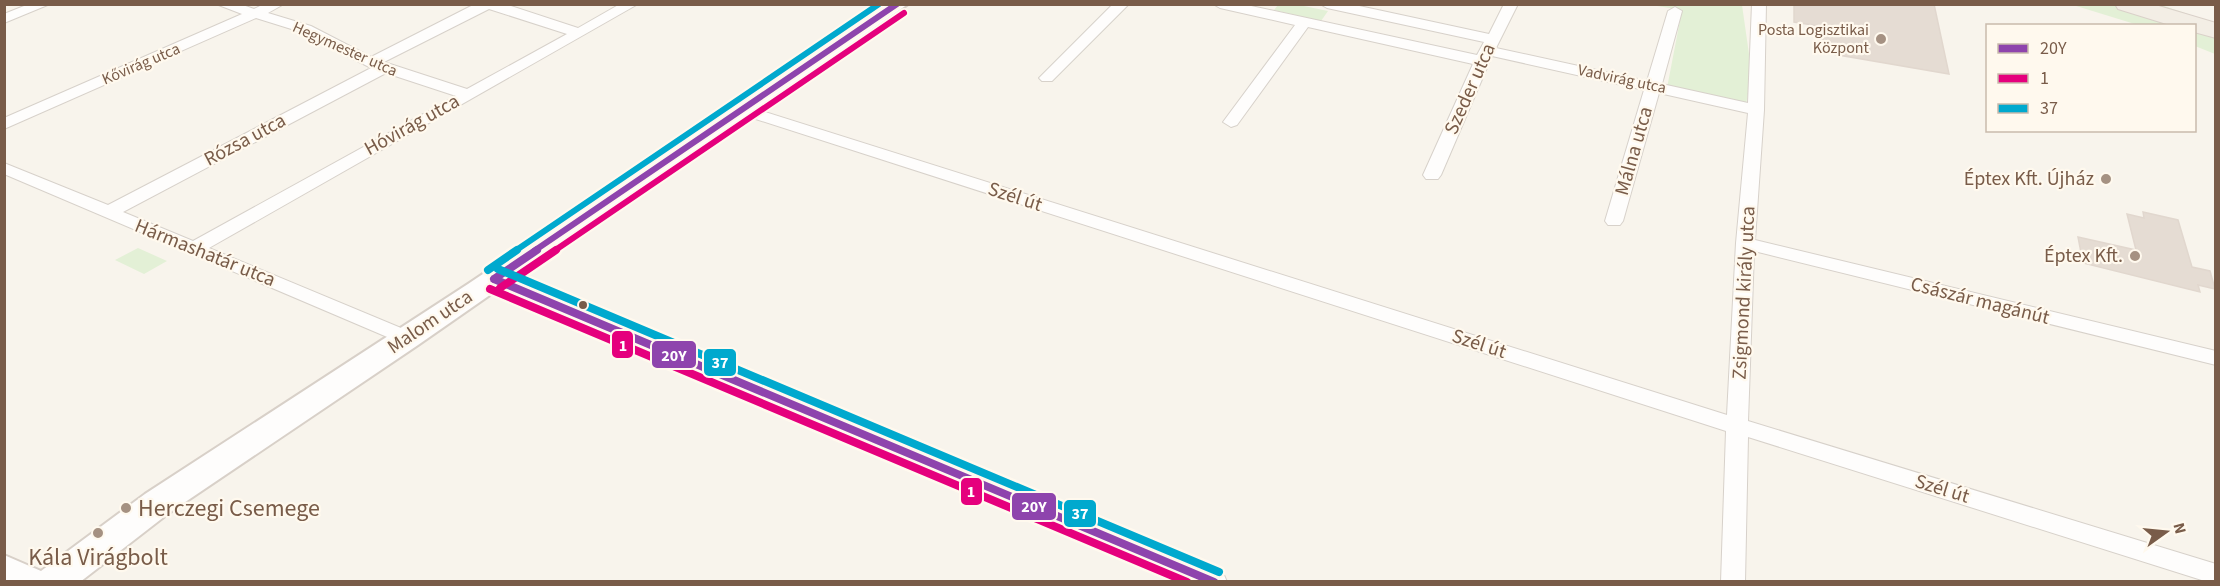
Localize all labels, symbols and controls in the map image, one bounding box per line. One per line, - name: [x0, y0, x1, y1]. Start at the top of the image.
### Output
- street label: Hegymester utca: [289, 16, 401, 82]
- place label: Posta Logisztikai Központ: [1758, 19, 1870, 59]
- legend: [1986, 24, 2196, 132]
- marker: Posta Logisztikai Központ: [1874, 32, 1888, 46]
- text: 20Y: [2040, 36, 2067, 61]
- street label: Kővirág utca: [99, 38, 183, 90]
- street label: Szeder utca: [1437, 39, 1503, 139]
- street label: Vadvirág utca: [1576, 59, 1668, 99]
- text: 1: [2040, 66, 2049, 91]
- street label: Hóvirág utca: [359, 87, 465, 163]
- text: 37: [2040, 96, 2058, 121]
- street label: Málna utca: [1608, 103, 1660, 199]
- street label: Rózsa utca: [199, 107, 291, 173]
- place label: Éptex Kft. Újház: [1964, 165, 2094, 193]
- marker: Éptex Kft. Újház: [2099, 172, 2113, 186]
- street label: Szél út: [984, 175, 1046, 219]
- street label: Zsigmond király utca: [1725, 205, 1763, 381]
- street label: Hármashatár utca: [130, 212, 280, 294]
- place label: Éptex Kft.: [2044, 242, 2123, 270]
- marker: Éptex Kft.: [2128, 249, 2142, 263]
- street label: Császár magánút: [1908, 270, 2053, 332]
- street label: Malom utca: [382, 283, 478, 361]
- unlabelled marker: [577, 299, 589, 311]
- street label: Szél út: [1448, 322, 1510, 366]
- line badge: 1: [611, 330, 634, 359]
- text: 1: [619, 335, 627, 357]
- line badge: 20Y: [651, 340, 697, 369]
- text: 20Y: [661, 345, 687, 367]
- line badge: 37: [703, 348, 737, 377]
- text: 37: [712, 352, 728, 374]
- street label: Szél út: [1911, 467, 1973, 511]
- line badge: 1: [960, 477, 983, 506]
- text: 1: [967, 481, 975, 503]
- place label: Herczegi Csemege: [138, 491, 320, 526]
- line badge: 20Y: [1011, 492, 1057, 521]
- text: 20Y: [1021, 496, 1047, 518]
- line badge: 37: [1063, 499, 1097, 528]
- marker: Herczegi Csemege: [119, 501, 133, 515]
- north arrow: [2136, 502, 2196, 562]
- text: 37: [1072, 503, 1088, 525]
- text: N: [2168, 520, 2192, 536]
- marker: Kála Virágbolt: [91, 526, 105, 540]
- place label: Kála Virágbolt: [28, 540, 168, 575]

